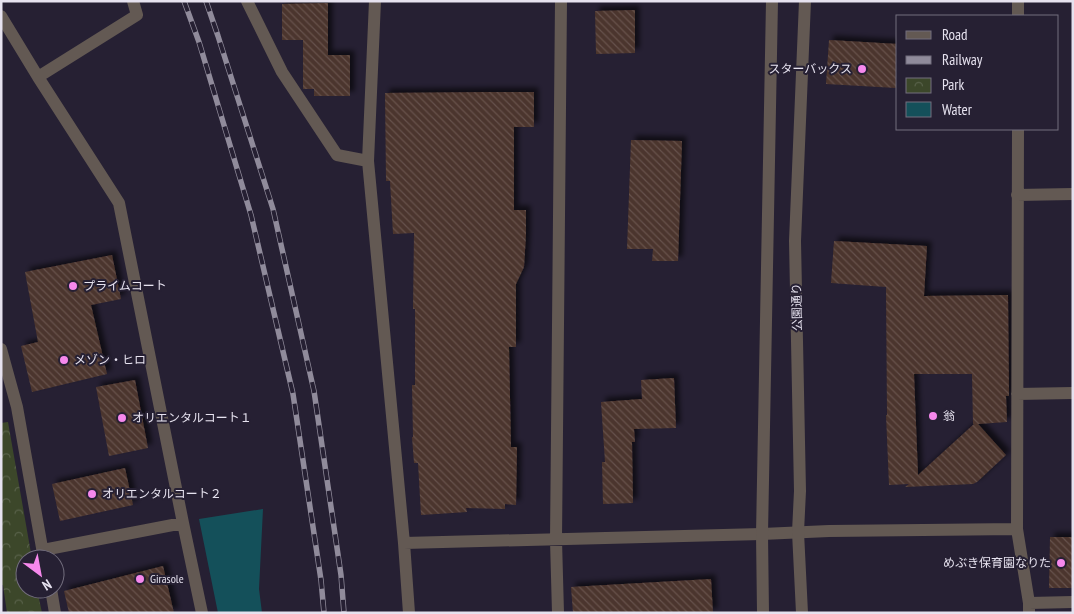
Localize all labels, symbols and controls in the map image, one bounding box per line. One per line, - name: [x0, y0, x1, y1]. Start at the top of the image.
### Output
- legend: [896, 15, 1059, 130]
- text: Road: [942, 25, 968, 44]
- text: Railway: [942, 50, 983, 69]
- place label: スターバックス: [768, 61, 852, 76]
- marker: スターバックス: [856, 63, 868, 75]
- text: Park: [942, 75, 964, 94]
- text: Water: [942, 100, 973, 119]
- place label: プライムコート: [83, 278, 167, 293]
- marker: プライムコート: [67, 280, 79, 292]
- street label: 公園通り: [789, 283, 804, 331]
- place label: メゾン・ヒロ: [74, 352, 146, 367]
- marker: メゾン・ヒロ: [58, 354, 70, 366]
- place label: 翁: [943, 408, 955, 423]
- place label: オリエンタルコート１: [132, 410, 252, 425]
- marker: 翁: [927, 410, 939, 422]
- marker: オリエンタルコート１: [116, 412, 128, 424]
- place label: オリエンタルコート２: [102, 486, 222, 501]
- marker: オリエンタルコート２: [86, 488, 98, 500]
- north arrow: [15, 549, 65, 599]
- place label: めぶき保育園なりた: [943, 555, 1051, 570]
- marker: めぶき保育園なりた: [1055, 557, 1067, 569]
- place label: Girasole: [150, 571, 184, 586]
- marker: Girasole: [134, 573, 146, 585]
- text: N: [39, 575, 55, 595]

